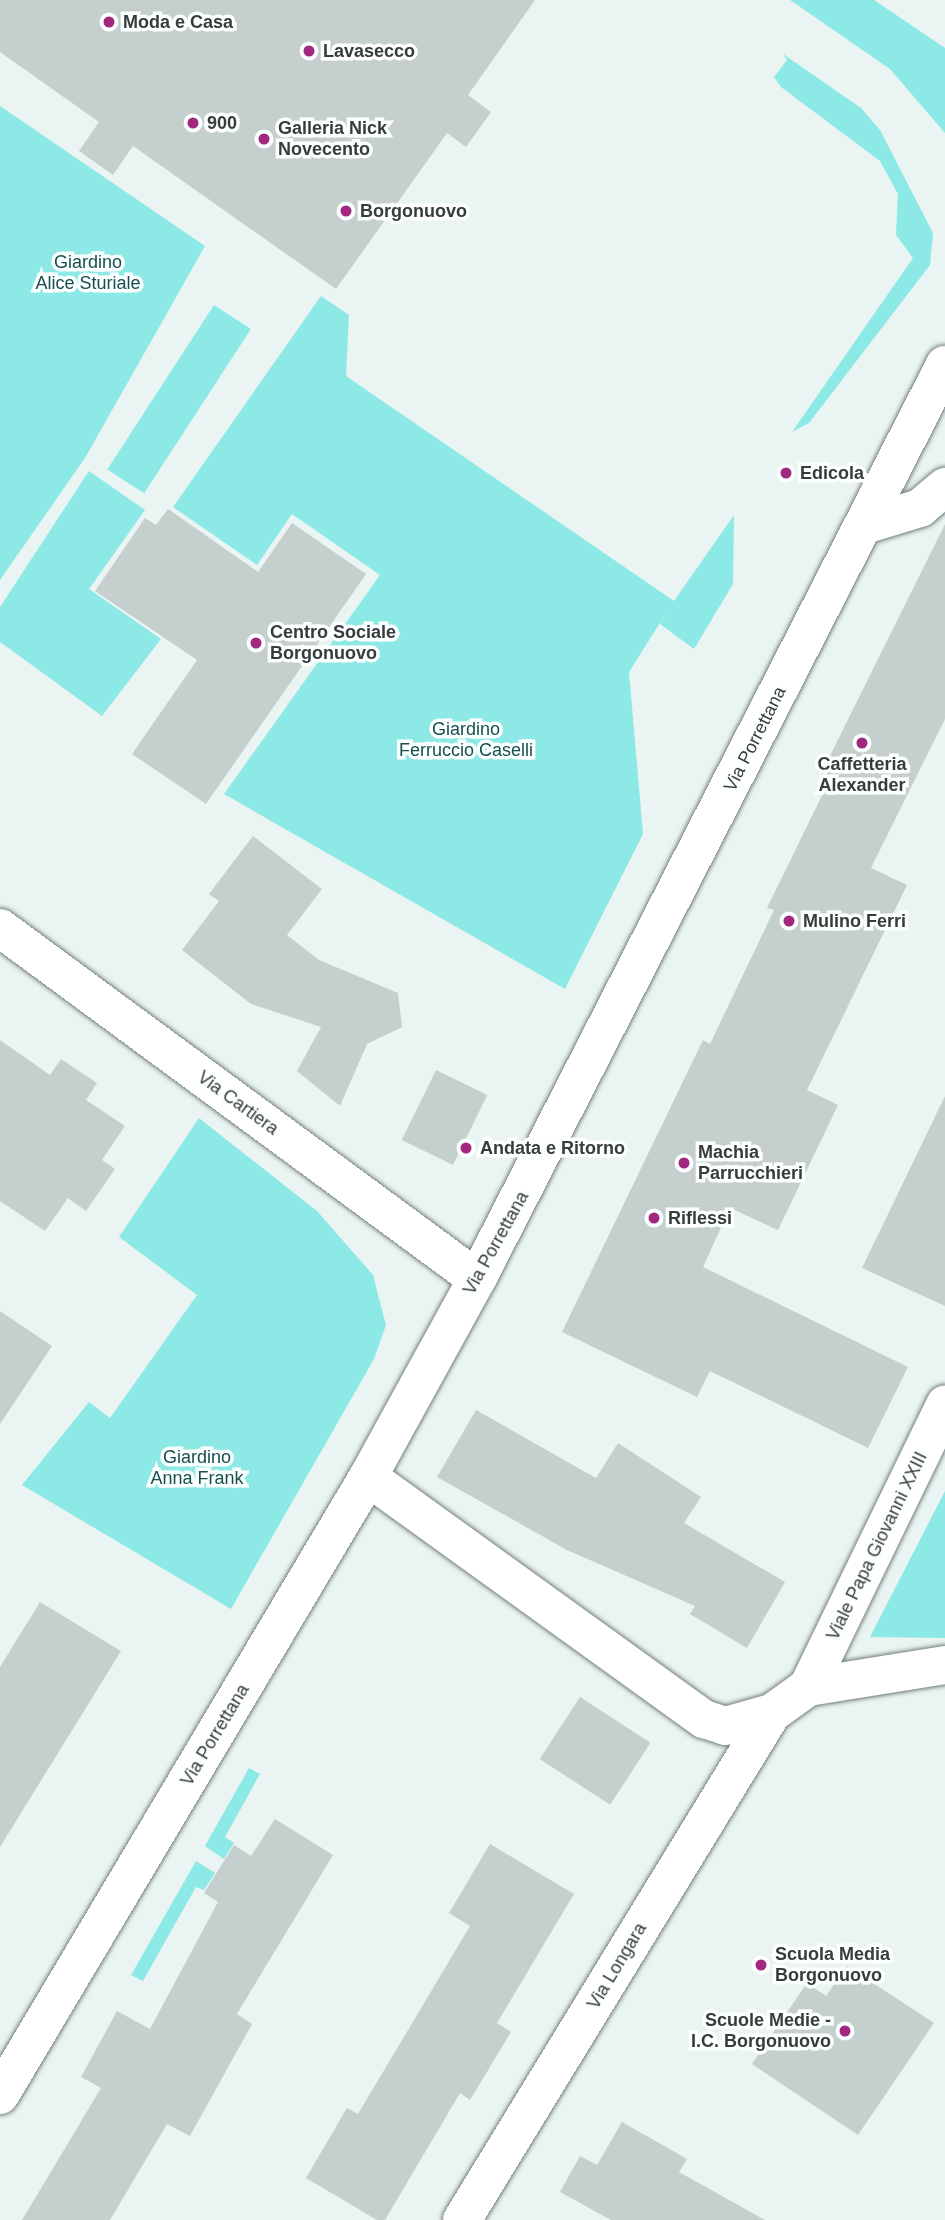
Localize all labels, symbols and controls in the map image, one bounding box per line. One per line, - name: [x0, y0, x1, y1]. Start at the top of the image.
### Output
- place label: Moda e Casa: [123, 11, 233, 33]
- marker: Moda e Casa: [101, 14, 117, 30]
- place label: Lavasecco: [323, 40, 415, 62]
- marker: Lavasecco: [301, 43, 317, 59]
- place label: 900: [207, 112, 237, 134]
- marker: 900: [185, 115, 201, 131]
- place label: Galleria Nick Novecento: [278, 118, 387, 160]
- marker: Galleria Nick Novecento: [256, 131, 272, 147]
- place label: Borgonuovo: [360, 200, 467, 222]
- marker: Borgonuovo: [338, 203, 354, 219]
- park label: Giardino Alice Sturiale: [35, 252, 141, 294]
- place label: Edicola: [800, 462, 864, 484]
- marker: Edicola: [778, 465, 794, 481]
- place label: Centro Sociale Borgonuovo: [270, 622, 396, 664]
- marker: Centro Sociale Borgonuovo: [248, 635, 264, 651]
- street label: Via Porrettana: [719, 683, 791, 795]
- park label: Giardino Ferruccio Caselli: [399, 719, 533, 762]
- marker: Caffetteria Alexander: [854, 735, 870, 751]
- place label: Caffetteria Alexander: [817, 754, 907, 796]
- place label: Mulino Ferri: [803, 910, 906, 932]
- marker: Mulino Ferri: [781, 913, 797, 929]
- street label: Via Cartiera: [193, 1066, 283, 1140]
- place label: Andata e Ritorno: [480, 1137, 625, 1159]
- marker: Andata e Ritorno: [458, 1140, 474, 1156]
- place label: Machia Parrucchieri: [698, 1142, 803, 1184]
- marker: Machia Parrucchieri: [676, 1155, 692, 1171]
- street label: Via Porrettana: [459, 1188, 533, 1298]
- place label: Riflessi: [668, 1207, 732, 1229]
- marker: Riflessi: [646, 1210, 662, 1226]
- park label: Giardino Anna Frank: [150, 1447, 244, 1490]
- street label: Viale Papa Giovanni XXIII: [822, 1448, 932, 1644]
- street label: Via Porrettana: [176, 1680, 254, 1790]
- street label: Via Longara: [583, 1919, 651, 2013]
- place label: Scuola Media Borgonuovo: [775, 1944, 890, 1986]
- marker: Scuola Media Borgonuovo: [753, 1957, 769, 1973]
- place label: Scuole Medie - I.C. Borgonuovo: [691, 2010, 831, 2052]
- marker: Scuole Medie - I.C. Borgonuovo: [837, 2023, 853, 2039]

